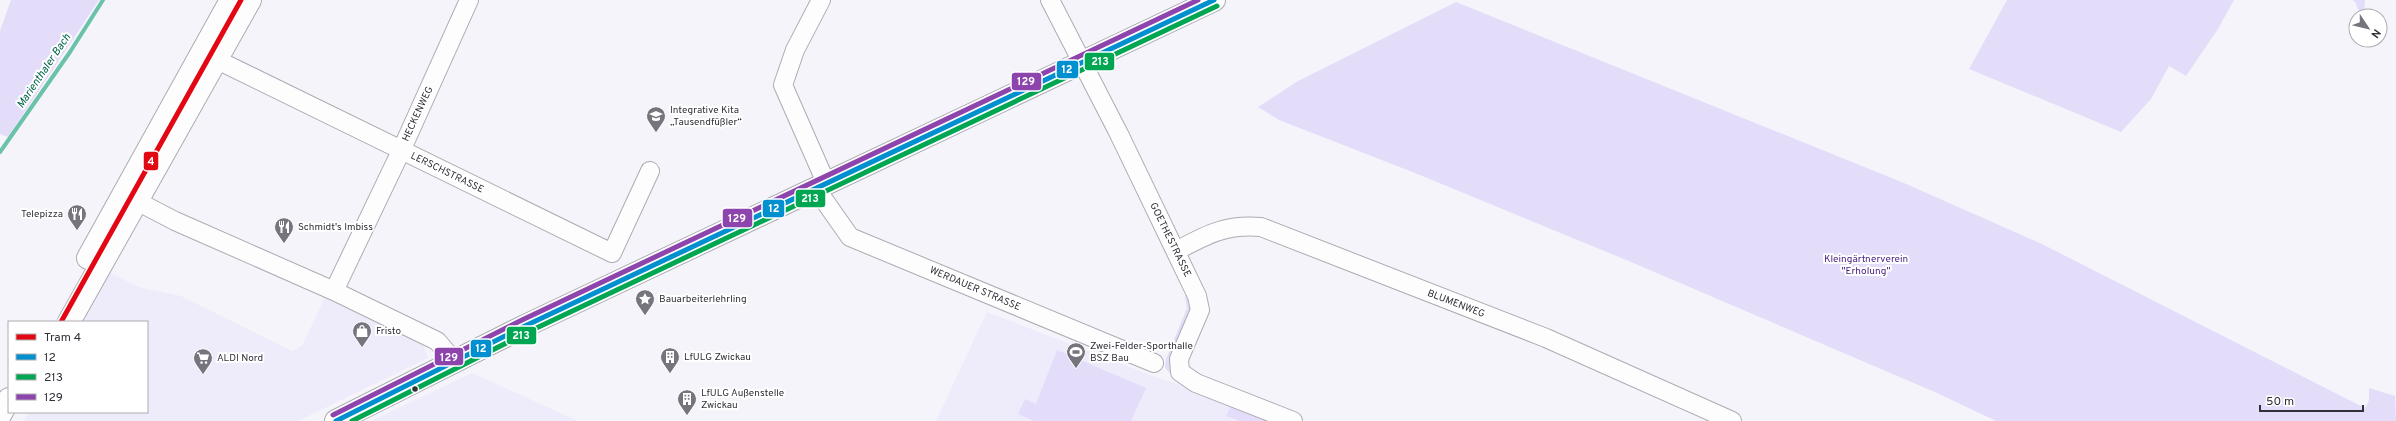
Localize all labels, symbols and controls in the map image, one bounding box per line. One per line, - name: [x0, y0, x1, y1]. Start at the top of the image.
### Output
- north arrow: [2348, 8, 2388, 48]
- text: N: [2367, 26, 2383, 40]
- water label: Marienthaler Bach: [14, 31, 74, 111]
- line badge: 213: [1084, 52, 1115, 71]
- text: 213: [1091, 55, 1109, 69]
- line badge: 12: [1056, 60, 1079, 79]
- text: 12: [1061, 63, 1073, 77]
- line badge: 129: [1011, 72, 1042, 91]
- text: 129: [1017, 75, 1035, 89]
- street label: HECKENWEG: [400, 84, 436, 144]
- place label: Integrative Kita „Tausendfüßler“: [670, 104, 742, 129]
- school or university icon: Integrative Kita „Tausendfüßler“: [645, 105, 667, 133]
- street label: LERSCHSTRASSE: [408, 150, 486, 196]
- line badge: 4: [143, 151, 159, 171]
- text: 4: [147, 155, 155, 169]
- line badge: 213: [795, 189, 826, 208]
- text: 213: [801, 192, 819, 206]
- line badge: 12: [762, 199, 785, 218]
- street label: GOETHESTRASSE: [1146, 201, 1194, 279]
- text: 12: [768, 202, 780, 216]
- restaurant icon: Telepizza: [66, 203, 88, 231]
- place label: Telepizza: [21, 208, 63, 221]
- line badge: 129: [722, 208, 753, 228]
- text: 129: [728, 212, 746, 226]
- restaurant icon: Schmidt's Imbiss: [273, 216, 295, 244]
- place label: Schmidt's Imbiss: [298, 221, 373, 234]
- park label: Kleingärtnerverein "Erholung": [1824, 253, 1908, 278]
- street label: WERDAUER STRASSE: [927, 264, 1023, 314]
- street label: BLUMENWEG: [1425, 287, 1487, 321]
- place icon: Bauarbeiterlehrling: [634, 288, 656, 316]
- place label: Bauarbeiterlehrling: [659, 293, 747, 306]
- shop icon: Fristo: [351, 320, 373, 348]
- legend: [8, 321, 148, 413]
- place label: Fristo: [376, 325, 402, 338]
- line badge: 213: [506, 326, 537, 345]
- text: 213: [512, 329, 530, 343]
- text: Tram 4: [44, 330, 81, 346]
- line badge: 12: [470, 339, 492, 358]
- place label: Zwei-Felder-Sporthalle BSZ Bau: [1090, 340, 1193, 365]
- sports icon: Zwei-Felder-Sporthalle BSZ Bau: [1065, 341, 1087, 369]
- text: 12: [475, 342, 487, 356]
- building icon: LfULG Zwickau: [659, 346, 681, 374]
- supermarket icon: ALDI Nord: [192, 347, 214, 375]
- line badge: 129: [434, 347, 464, 366]
- text: 12: [44, 350, 56, 366]
- text: 129: [440, 351, 458, 365]
- place label: LfULG Zwickau: [684, 351, 751, 364]
- place label: ALDI Nord: [217, 352, 263, 365]
- text: 213: [44, 370, 63, 386]
- unlabelled marker: [410, 384, 420, 394]
- place label: LfULG Außenstelle Zwickau: [701, 387, 784, 412]
- scale bar: [2260, 387, 2363, 413]
- building icon: LfULG Außenstelle Zwickau: [676, 388, 698, 416]
- text: 129: [44, 390, 63, 406]
- text: 50 m: [2266, 394, 2294, 410]

